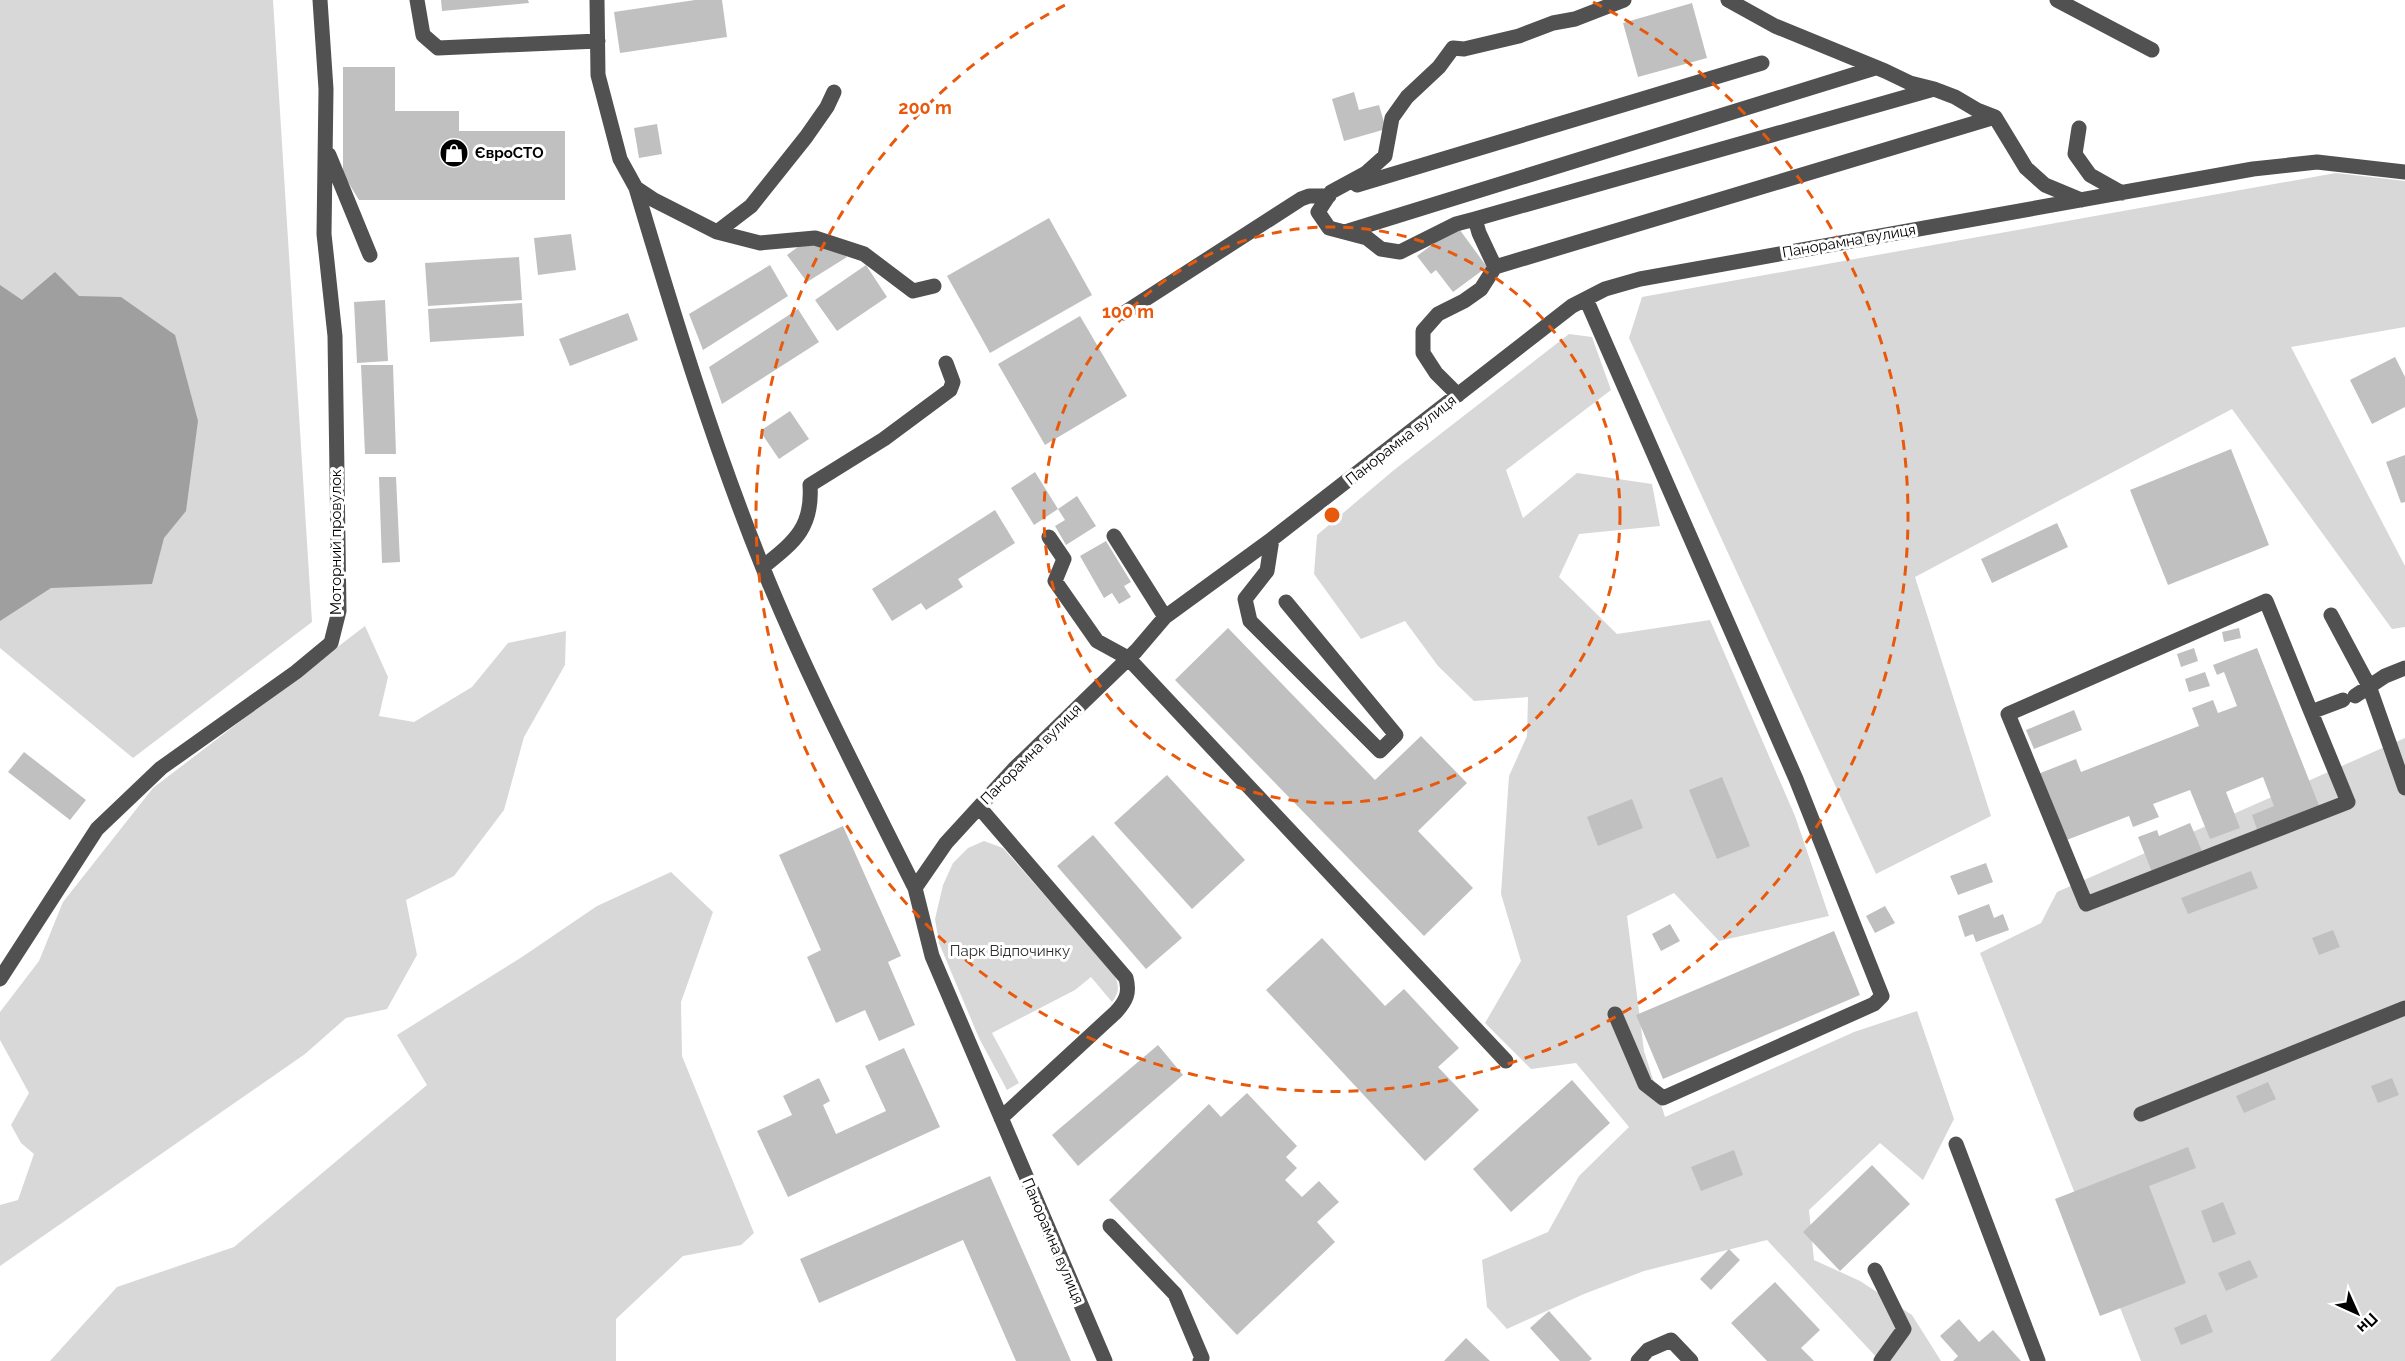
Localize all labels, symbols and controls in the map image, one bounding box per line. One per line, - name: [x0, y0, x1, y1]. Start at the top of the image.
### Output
- text: 200 m: [898, 97, 952, 118]
- shop icon: ЄвроСТО: [438, 137, 470, 169]
- place label: ЄвроСТО: [475, 144, 544, 162]
- street label: Панорамна вулиця: [1781, 220, 1917, 262]
- text: 100 m: [1102, 301, 1154, 322]
- street label: Панорамна вулиця: [1342, 391, 1460, 489]
- street label: Моторний провулок: [327, 469, 345, 615]
- centre of rings: [1322, 505, 1342, 525]
- street label: Панорамна вулиця: [977, 700, 1085, 808]
- park label: Парк Відпочинку: [950, 942, 1070, 960]
- street label: Панорамна вулиця: [1018, 1175, 1088, 1307]
- north arrow: [2327, 1283, 2387, 1343]
- text: Пн: [2353, 1309, 2381, 1337]

